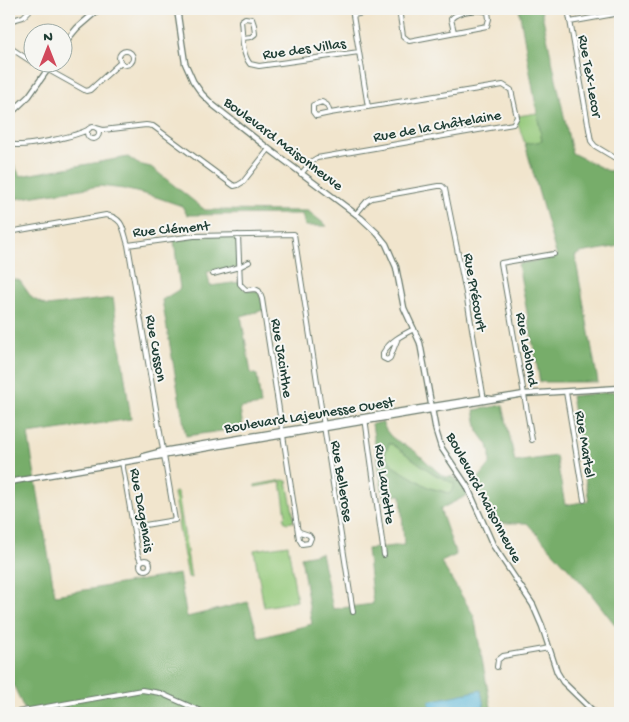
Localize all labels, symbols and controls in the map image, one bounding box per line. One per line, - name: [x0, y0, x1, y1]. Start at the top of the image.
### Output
- north arrow: [22, 22, 72, 72]
- text: N: [43, 29, 53, 46]
- street label: Rue Tex-Lecor: [573, 34, 605, 121]
- street label: Rue des Villas: [262, 35, 348, 65]
- street label: Boulevard Maisonneuve: [219, 93, 346, 196]
- street label: Rue de la Châtelaine: [372, 107, 503, 147]
- street label: Rue Clément: [132, 218, 212, 242]
- street label: Rue Précourt: [458, 252, 490, 335]
- street label: Rue Leblond: [511, 311, 542, 389]
- street label: Rue Cusson: [140, 314, 170, 383]
- street label: Rue Jacinthe: [266, 317, 296, 399]
- street label: Boulevard Lajeunesse Ouest: [222, 393, 397, 438]
- street label: Rue Martel: [570, 410, 598, 479]
- street label: Boulevard Maisonneuve: [441, 429, 525, 566]
- street label: Rue Bellerose: [326, 439, 356, 524]
- street label: Rue Laurette: [370, 443, 399, 525]
- street label: Rue Dagenais: [125, 467, 157, 554]

